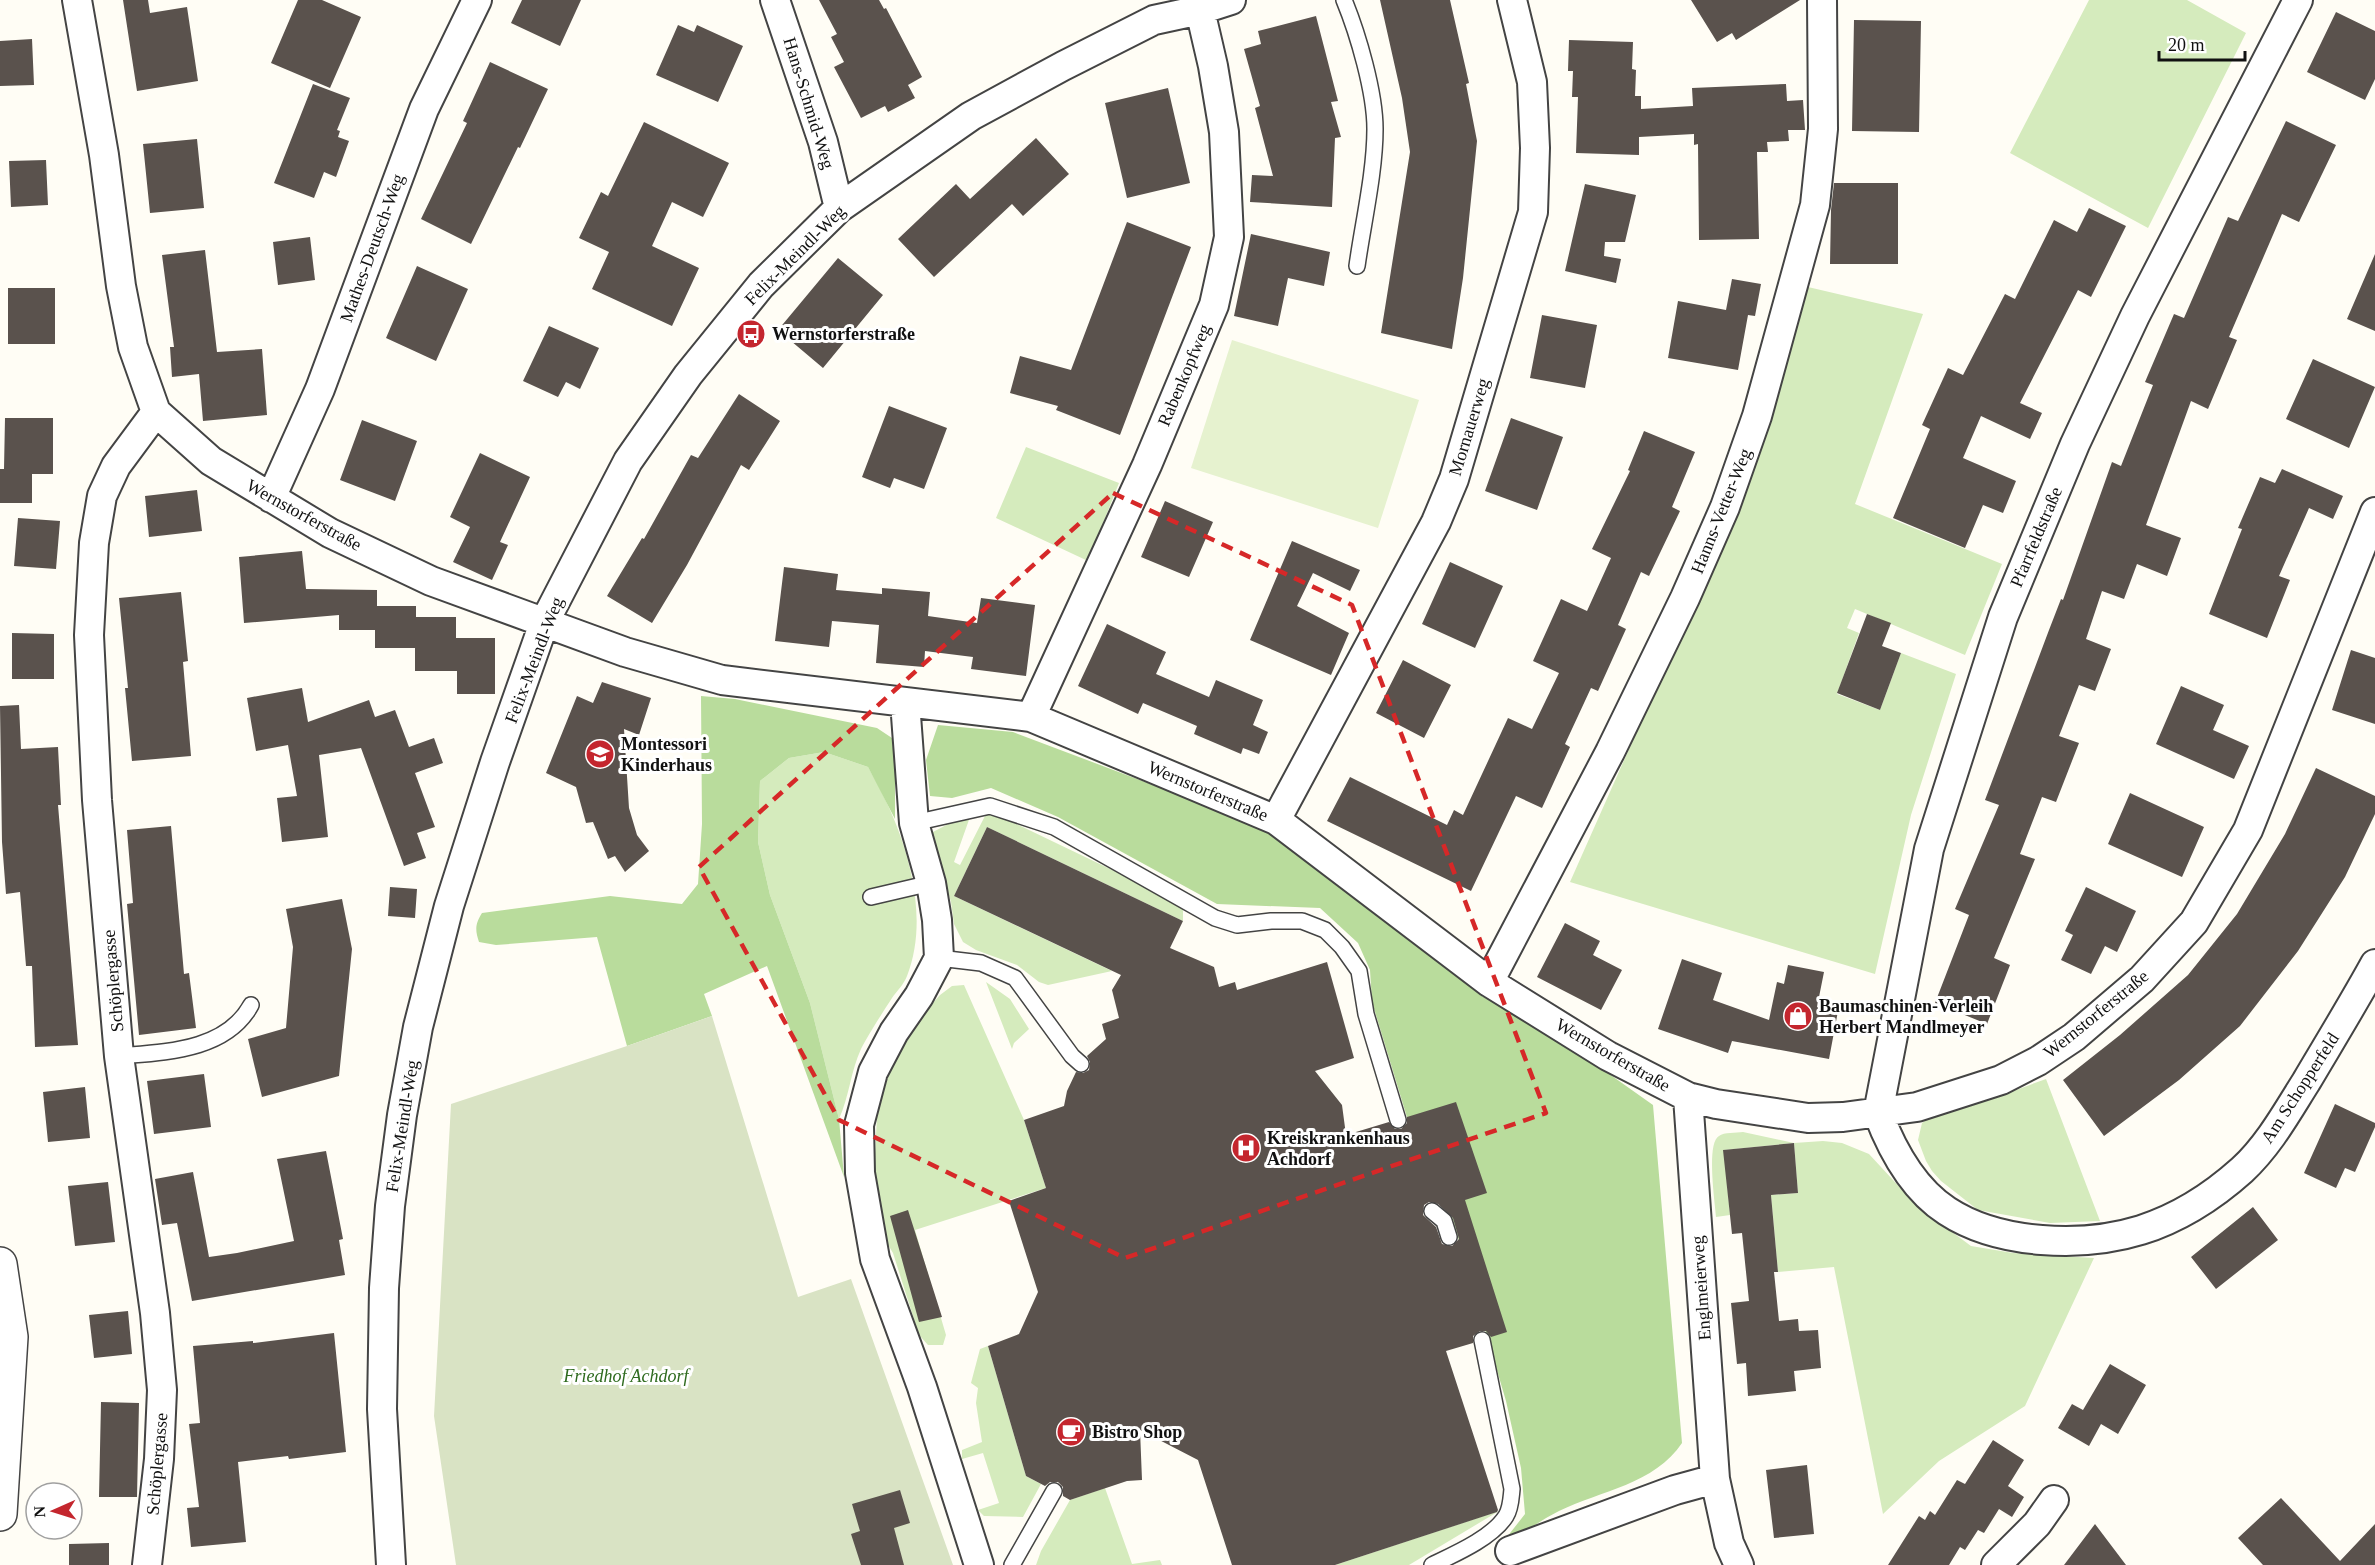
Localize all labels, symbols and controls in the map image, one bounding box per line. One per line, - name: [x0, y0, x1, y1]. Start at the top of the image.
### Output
- scale bar: [2159, 24, 2244, 62]
- street label: Hans-Schmid-Weg: [779, 35, 839, 171]
- text: 20 m: [2168, 35, 2205, 55]
- street label: Mathes-Deutsch-Weg: [336, 171, 408, 325]
- street label: Felix-Meindl-Weg: [741, 201, 849, 309]
- bus stop icon: Wernstorferstraße: [735, 318, 767, 350]
- street label: Rabenkopfweg: [1154, 321, 1214, 429]
- place label: Wernstorferstraße: [772, 324, 915, 344]
- street label: Mornauerweg: [1445, 376, 1493, 478]
- street label: Hanns-Vetter-Weg: [1687, 446, 1755, 576]
- street label: Wernstorferstraße: [243, 475, 365, 555]
- street label: Pfarrfeldstraße: [2006, 484, 2066, 590]
- street label: Felix-Meindl-Weg: [501, 594, 567, 726]
- place label: Montessori Kinderhaus: [621, 734, 712, 775]
- school or university icon: Montessori Kinderhaus: [584, 738, 616, 770]
- street label: Wernstorferstraße: [1145, 757, 1271, 825]
- street label: Schöplergasse: [99, 929, 127, 1033]
- street label: Wernstorferstraße: [2040, 966, 2152, 1062]
- place label: Baumaschinen-Verleih Herbert Mandlmeyer: [1819, 996, 1993, 1037]
- shop icon: Baumaschinen-Verleih Herbert Mandlmeyer: [1782, 1000, 1814, 1032]
- street label: Wernstorferstraße: [1552, 1014, 1674, 1096]
- street label: Am Schopperfeld: [2257, 1029, 2343, 1147]
- street label: Felix-Meindl-Weg: [382, 1058, 422, 1194]
- place label: Kreiskrankenhaus Achdorf: [1267, 1128, 1410, 1169]
- hospital icon: Kreiskrankenhaus Achdorf: [1230, 1132, 1262, 1164]
- street label: Englmeierweg: [1687, 1235, 1715, 1341]
- park label: Friedhof Achdorf: [562, 1366, 692, 1386]
- street label: Schöplergasse: [143, 1412, 171, 1516]
- cafe icon: Bistro Shop: [1055, 1416, 1087, 1448]
- place label: Bistro Shop: [1092, 1422, 1182, 1442]
- north arrow: [24, 1481, 84, 1541]
- text: N: [31, 1505, 48, 1518]

